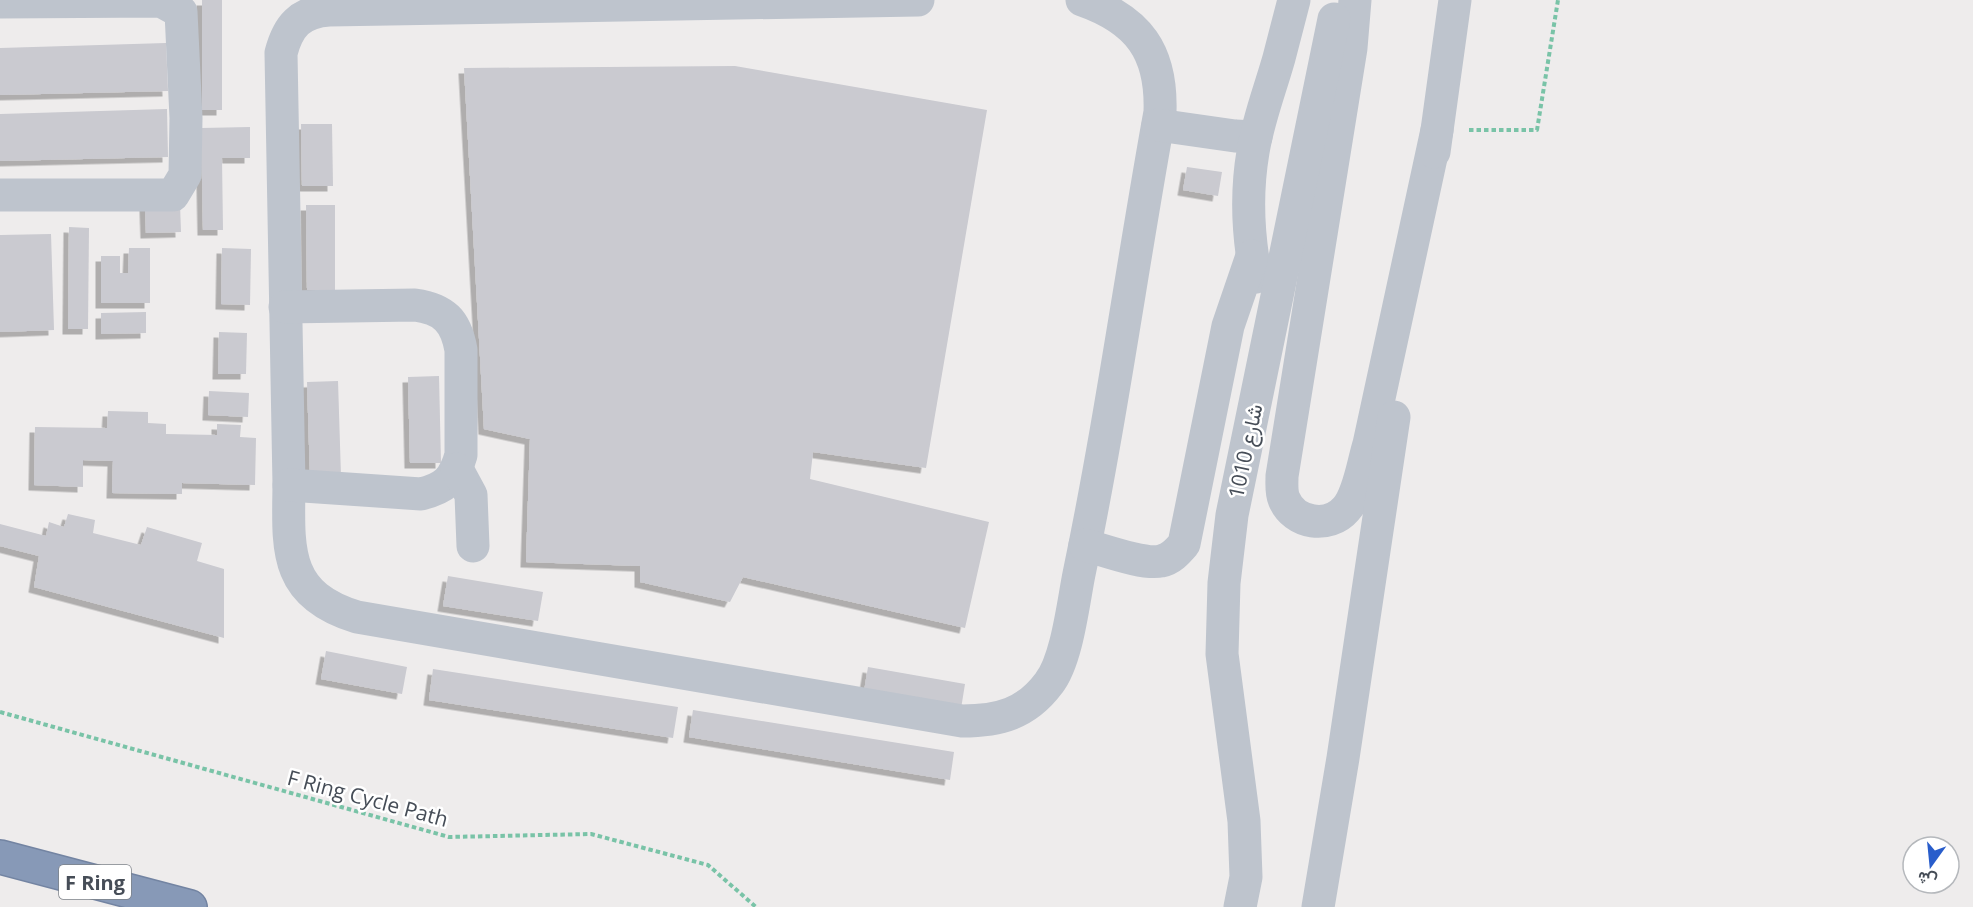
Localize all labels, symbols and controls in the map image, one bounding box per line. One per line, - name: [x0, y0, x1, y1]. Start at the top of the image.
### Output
- street label: شارع 1010: [1221, 401, 1270, 501]
- street label: F Ring Cycle Path: [285, 763, 451, 833]
- north arrow: [1901, 835, 1961, 895]
- road number: F Ring: [59, 865, 131, 899]
- text: ش: [1915, 866, 1939, 893]

